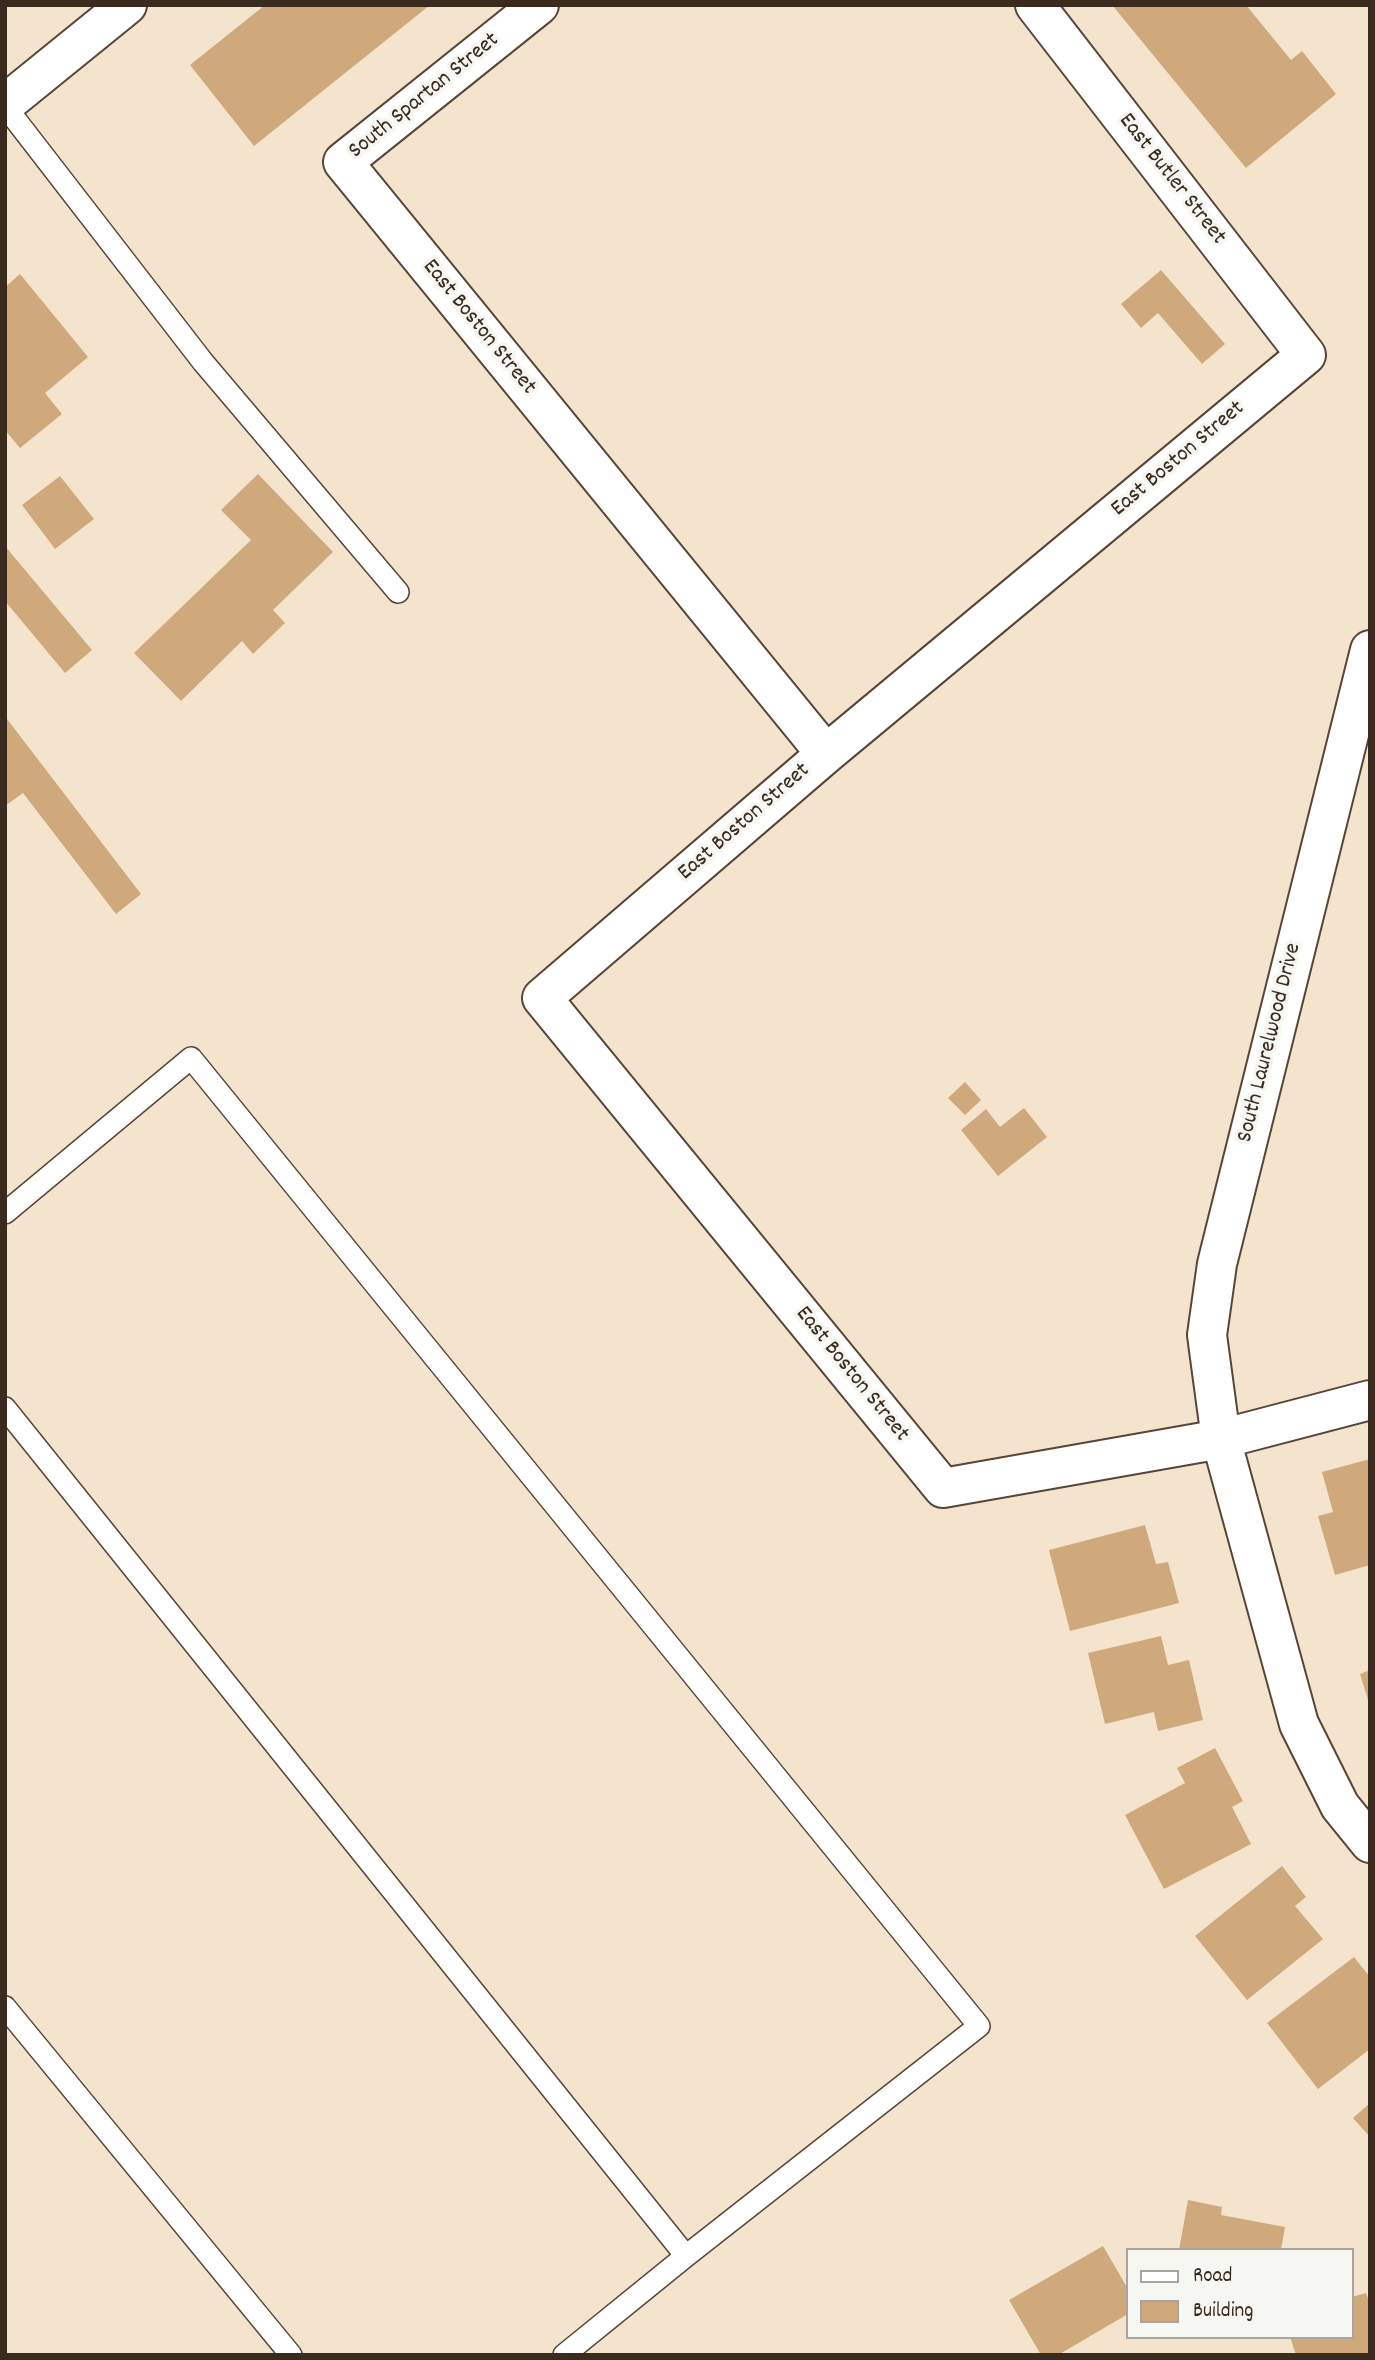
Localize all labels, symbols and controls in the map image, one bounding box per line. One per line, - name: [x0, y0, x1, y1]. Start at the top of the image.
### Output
- street label: South Spartan Street: [344, 28, 506, 166]
- street label: East Butler Street: [1111, 109, 1231, 251]
- street label: East Boston Street: [415, 255, 541, 401]
- street label: East Boston Street: [1107, 396, 1251, 524]
- street label: East Boston Street: [673, 758, 817, 888]
- street label: South Laurelwood Drive: [1233, 940, 1309, 1146]
- street label: East Boston Street: [788, 1302, 914, 1448]
- legend: [1126, 2248, 1354, 2339]
- text: Road: [1193, 2262, 1232, 2292]
- text: Building: [1193, 2297, 1253, 2327]

